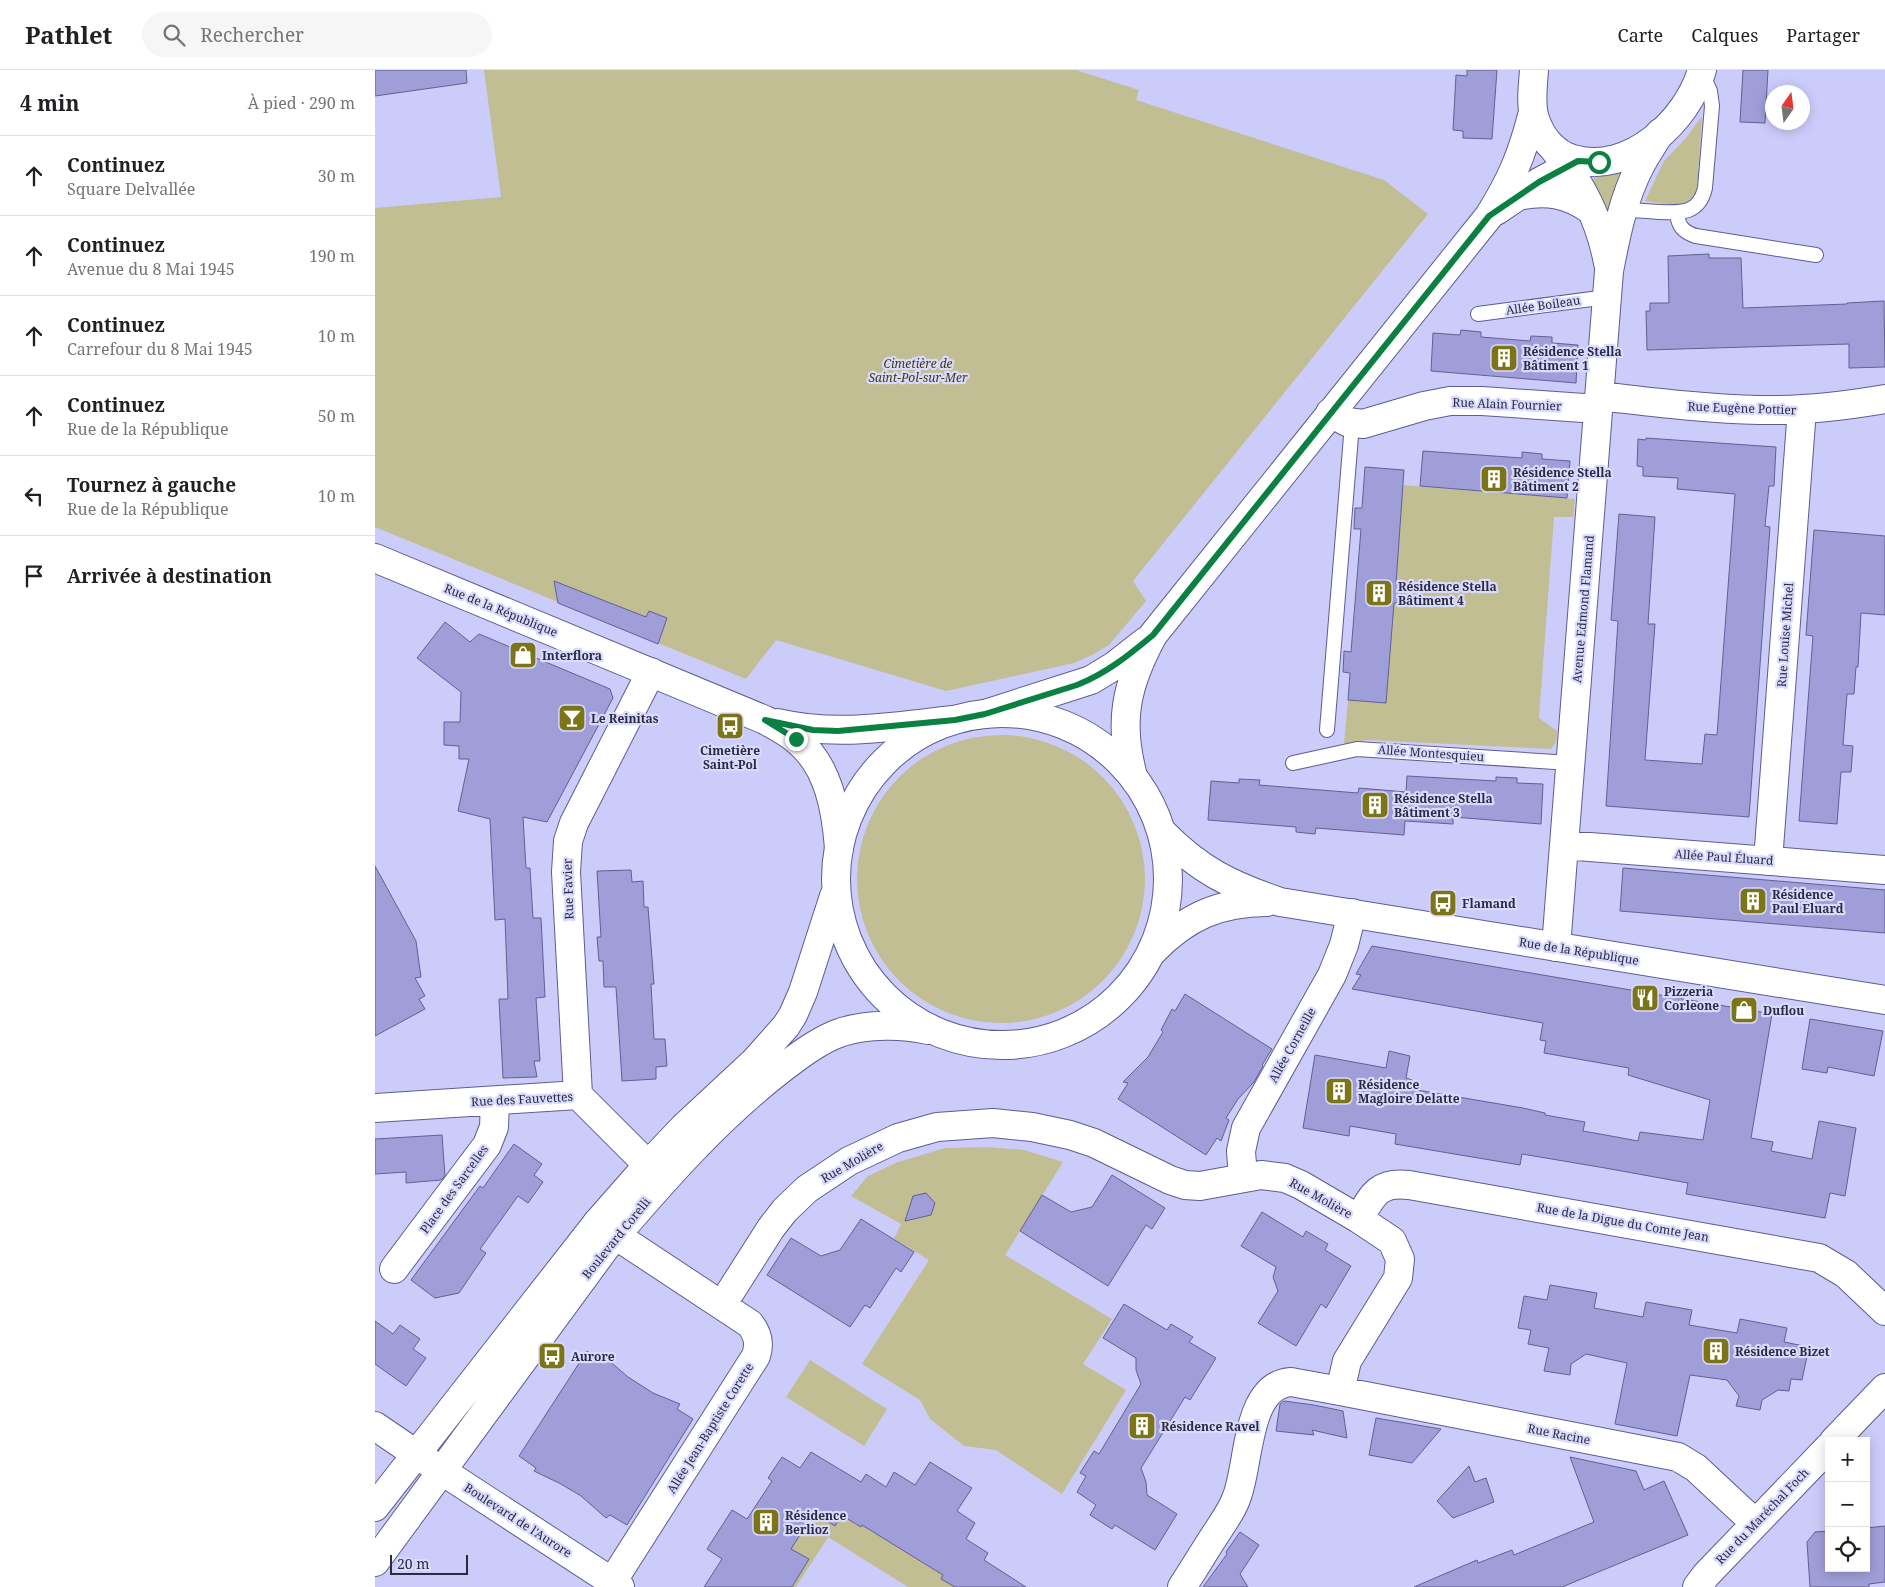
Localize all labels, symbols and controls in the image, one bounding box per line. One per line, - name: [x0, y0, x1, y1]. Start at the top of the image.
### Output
- search box: [142, 12, 492, 57]
- text: Pathlet: [25, 18, 112, 51]
- icon: search: [160, 21, 188, 49]
- text: Rechercher: [200, 22, 304, 48]
- text: Carte: [1618, 23, 1663, 47]
- text: Calques: [1691, 23, 1758, 47]
- text: Partager: [1786, 23, 1860, 47]
- north arrow: [1765, 85, 1810, 130]
- text: 4 min: [20, 89, 79, 117]
- text: À pied · 290 m: [248, 92, 355, 114]
- route start: [1588, 151, 1611, 174]
- text: Continuez: [67, 152, 165, 178]
- icon: ahead: [20, 162, 48, 190]
- text: 30 m: [318, 165, 355, 187]
- text: Square Delvallée: [67, 178, 195, 200]
- text: Continuez: [67, 232, 165, 258]
- icon: ahead: [20, 242, 48, 270]
- text: 190 m: [309, 245, 355, 267]
- text: Avenue du 8 Mai 1945: [67, 258, 235, 280]
- street label: Allée Boileau: [1505, 291, 1582, 319]
- text: Continuez: [67, 312, 165, 338]
- icon: ahead: [20, 322, 48, 350]
- text: 10 m: [318, 325, 355, 347]
- text: Carrefour du 8 Mai 1945: [67, 338, 253, 360]
- building icon: Résidence Stella Bâtiment 1: [1489, 343, 1519, 373]
- place label: Résidence Stella Bâtiment 1: [1523, 343, 1622, 374]
- park label: Cimetière de Saint-Pol-sur-Mer: [868, 355, 968, 386]
- text: Continuez: [67, 392, 165, 418]
- street label: Rue Alain Fournier: [1452, 394, 1562, 414]
- street label: Rue Eugène Pottier: [1687, 398, 1797, 418]
- icon: ahead: [20, 402, 48, 430]
- text: 50 m: [318, 405, 355, 427]
- text: Rue de la République: [67, 418, 229, 440]
- building icon: Résidence Stella Bâtiment 2: [1479, 464, 1509, 494]
- place label: Résidence Stella Bâtiment 2: [1513, 464, 1612, 495]
- text: Tournez à gauche: [67, 472, 236, 498]
- icon: left: [20, 482, 48, 510]
- text: 10 m: [318, 485, 355, 507]
- text: Rue de la République: [67, 498, 229, 520]
- street label: Avenue Edmond Flamand: [1568, 534, 1598, 684]
- icon: arrive: [20, 562, 48, 590]
- text: Arrivée à destination: [67, 563, 272, 589]
- building icon: Résidence Stella Bâtiment 4: [1364, 578, 1394, 608]
- place label: Résidence Stella Bâtiment 4: [1398, 578, 1497, 609]
- street label: Rue de la République: [442, 579, 560, 641]
- street label: Rue Louise Michel: [1773, 582, 1797, 688]
- shop icon: Interflora: [508, 640, 538, 670]
- place label: Interflora: [542, 647, 602, 664]
- bar icon: Le Reinitas: [557, 703, 587, 733]
- place label: Le Reinitas: [591, 710, 659, 727]
- bus stop icon: Cimetière Saint-Pol: [715, 711, 745, 741]
- route end: [785, 728, 808, 751]
- street label: Allée Montesquieu: [1377, 741, 1485, 765]
- place label: Cimetière Saint-Pol: [700, 742, 760, 773]
- building icon: Résidence Stella Bâtiment 3: [1360, 790, 1390, 820]
- place label: Résidence Stella Bâtiment 3: [1394, 790, 1493, 821]
- street label: Allée Paul Éluard: [1674, 845, 1775, 869]
- street label: Rue Favier: [558, 858, 578, 920]
- building icon: Résidence Paul Eluard: [1738, 886, 1768, 916]
- place label: Résidence Paul Eluard: [1772, 886, 1844, 917]
- bus stop icon: Flamand: [1428, 888, 1458, 918]
- place label: Flamand: [1462, 895, 1516, 912]
- street label: Rue de la République: [1518, 933, 1640, 969]
- restaurant icon: Pizzeria Corleone: [1630, 983, 1660, 1013]
- place label: Pizzeria Corleone: [1664, 983, 1719, 1014]
- shop icon: Duflou: [1729, 995, 1759, 1025]
- place label: Duflou: [1763, 1002, 1804, 1019]
- street label: Allée Corneille: [1264, 1004, 1320, 1086]
- building icon: Résidence Magloire Delatte: [1324, 1076, 1354, 1106]
- place label: Résidence Magloire Delatte: [1358, 1076, 1460, 1107]
- street label: Rue des Fauvettes: [471, 1088, 573, 1110]
- street label: Rue Molière: [818, 1137, 886, 1187]
- street label: Place des Sarcelles: [416, 1141, 492, 1237]
- street label: Rue Molière: [1287, 1174, 1355, 1222]
- street label: Boulevard Corelli: [578, 1194, 654, 1282]
- street label: Rue de la Digue du Comte Jean: [1536, 1198, 1711, 1246]
- building icon: Résidence Bizet: [1701, 1336, 1731, 1366]
- bus stop icon: Aurore: [537, 1341, 567, 1371]
- place label: Résidence Bizet: [1735, 1343, 1830, 1360]
- place label: Aurore: [571, 1348, 615, 1365]
- street label: Allée Jean-Baptiste Corette: [663, 1359, 757, 1497]
- building icon: Résidence Ravel: [1127, 1411, 1157, 1441]
- place label: Résidence Ravel: [1161, 1418, 1260, 1435]
- street label: Rue Racine: [1526, 1420, 1592, 1448]
- map controls: [1825, 1437, 1870, 1572]
- button: +: [1825, 1437, 1870, 1482]
- street label: Rue du Maréchal Foch: [1712, 1464, 1813, 1568]
- street label: Boulevard de l'Aurore: [461, 1479, 575, 1561]
- button: −: [1825, 1482, 1870, 1527]
- building icon: Résidence Berlioz: [751, 1507, 781, 1537]
- place label: Résidence Berlioz: [785, 1507, 846, 1538]
- button: locate: [1825, 1527, 1870, 1572]
- scale bar: [390, 1552, 467, 1575]
- text: 20 m: [397, 1554, 430, 1573]

